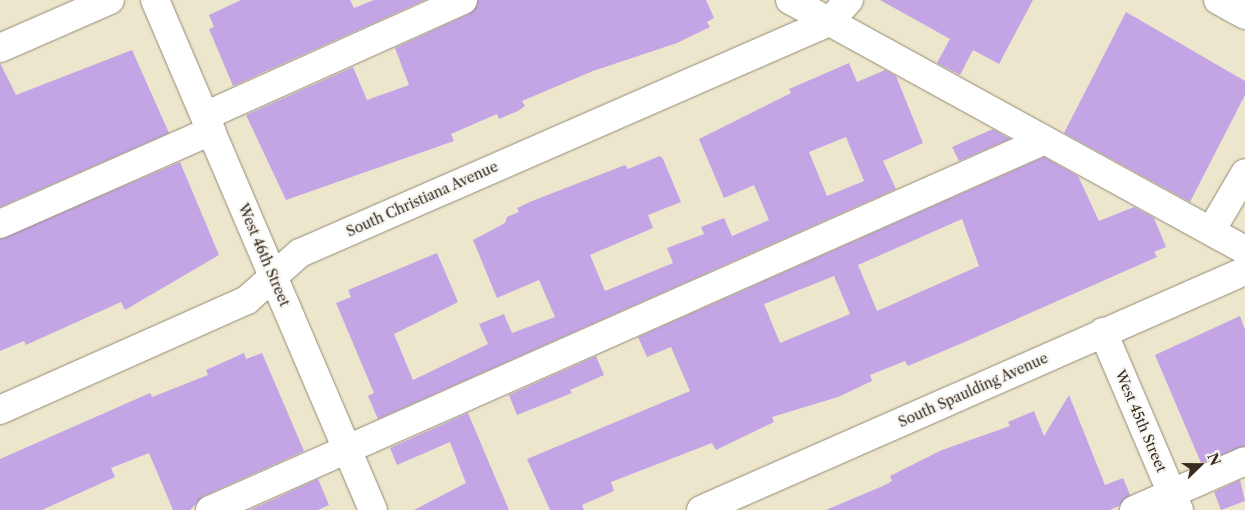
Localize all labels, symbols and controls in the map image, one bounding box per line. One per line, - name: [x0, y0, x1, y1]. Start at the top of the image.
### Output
- street label: South Christiana Avenue: [343, 158, 501, 240]
- street label: West 46th Street: [235, 201, 293, 309]
- street label: South Spaulding Avenue: [895, 349, 1051, 431]
- street label: West 45th Street: [1112, 367, 1170, 475]
- north arrow: [1175, 440, 1225, 490]
- text: N: [1203, 450, 1225, 468]

